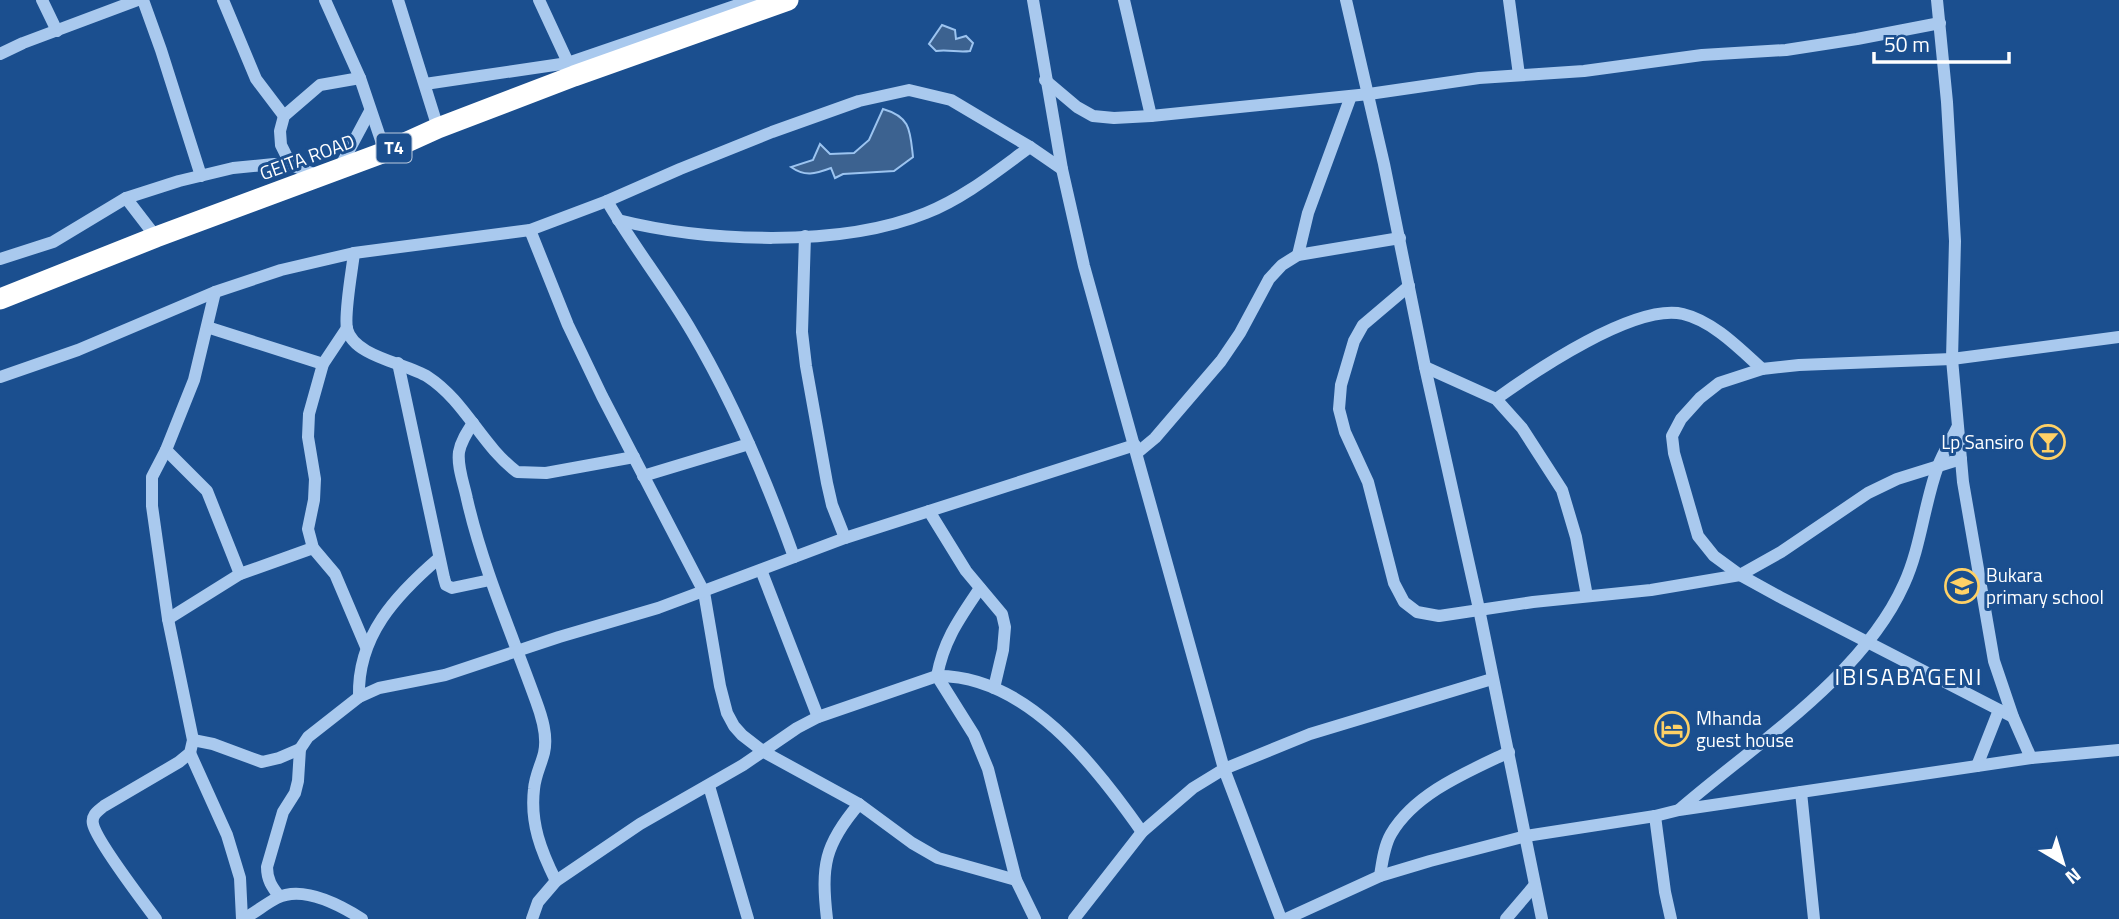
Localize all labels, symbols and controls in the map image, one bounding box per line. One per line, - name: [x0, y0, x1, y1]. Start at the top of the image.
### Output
- scale bar: [1874, 21, 2009, 65]
- text: 50 m: [1884, 28, 1930, 60]
- street label: GEITA ROAD: [255, 126, 358, 187]
- road number: T4: [376, 134, 412, 162]
- bar icon: Lp Sansiro: [2029, 423, 2067, 461]
- place label: Lp Sansiro: [1941, 427, 2024, 456]
- place label: Bukara primary school: [1986, 560, 2104, 611]
- school or university icon: Bukara primary school: [1943, 567, 1981, 605]
- district label: IBISABAGENI: [1835, 659, 1983, 694]
- place label: Mhanda guest house: [1696, 703, 1794, 754]
- hotel icon: Mhanda guest house: [1653, 710, 1691, 748]
- north arrow: [2028, 828, 2098, 898]
- text: N: [2060, 861, 2088, 892]

